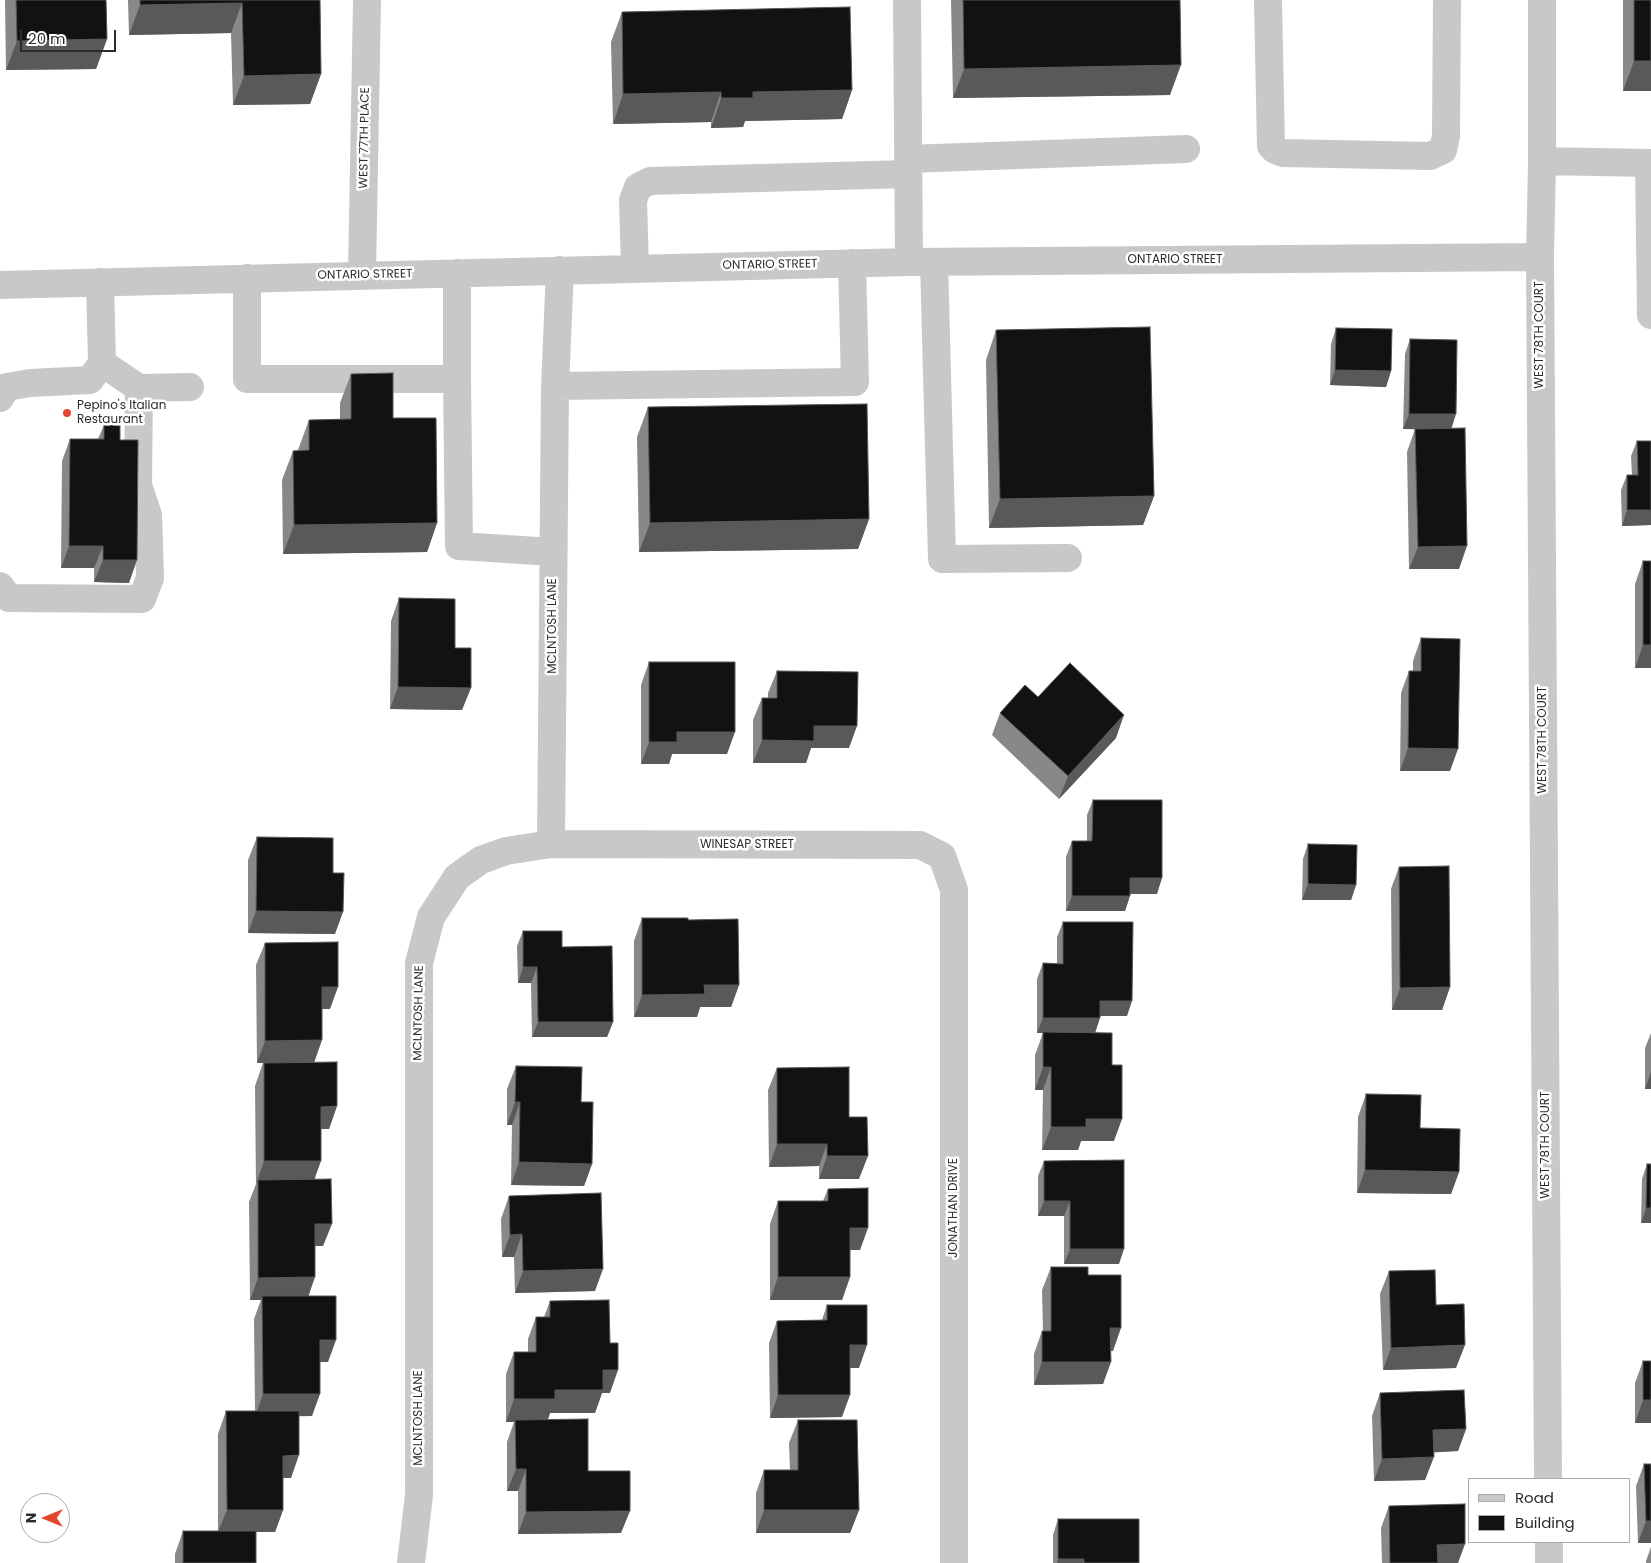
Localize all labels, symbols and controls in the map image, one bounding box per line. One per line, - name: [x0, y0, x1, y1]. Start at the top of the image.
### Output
- scale bar: [22, 20, 119, 52]
- text: 20 m: [28, 28, 66, 49]
- street label: WEST 77TH PLACE: [357, 87, 373, 189]
- street label: ONTARIO STREET: [1128, 253, 1222, 267]
- street label: ONTARIO STREET: [722, 257, 818, 273]
- street label: ONTARIO STREET: [317, 267, 413, 283]
- street label: WEST 78TH COURT: [1533, 281, 1547, 389]
- place label: Pepino's Italian Restaurant: [77, 399, 166, 427]
- marker: Pepino's Italian Restaurant: [61, 407, 73, 419]
- street label: MCLNTOSH LANE: [546, 578, 560, 674]
- street label: WEST 78TH COURT: [1536, 686, 1550, 794]
- street label: WINESAP STREET: [700, 838, 794, 852]
- street label: MCLNTOSH LANE: [411, 965, 427, 1061]
- street label: WEST 78TH COURT: [1539, 1091, 1553, 1199]
- street label: JONATHAN DRIVE: [947, 1158, 961, 1258]
- street label: MCLNTOSH LANE: [412, 1370, 426, 1466]
- legend: [1468, 1478, 1631, 1543]
- text: Road: [1515, 1487, 1554, 1508]
- north arrow: [20, 1493, 70, 1543]
- text: Building: [1515, 1512, 1575, 1533]
- text: N: [21, 1513, 41, 1523]

